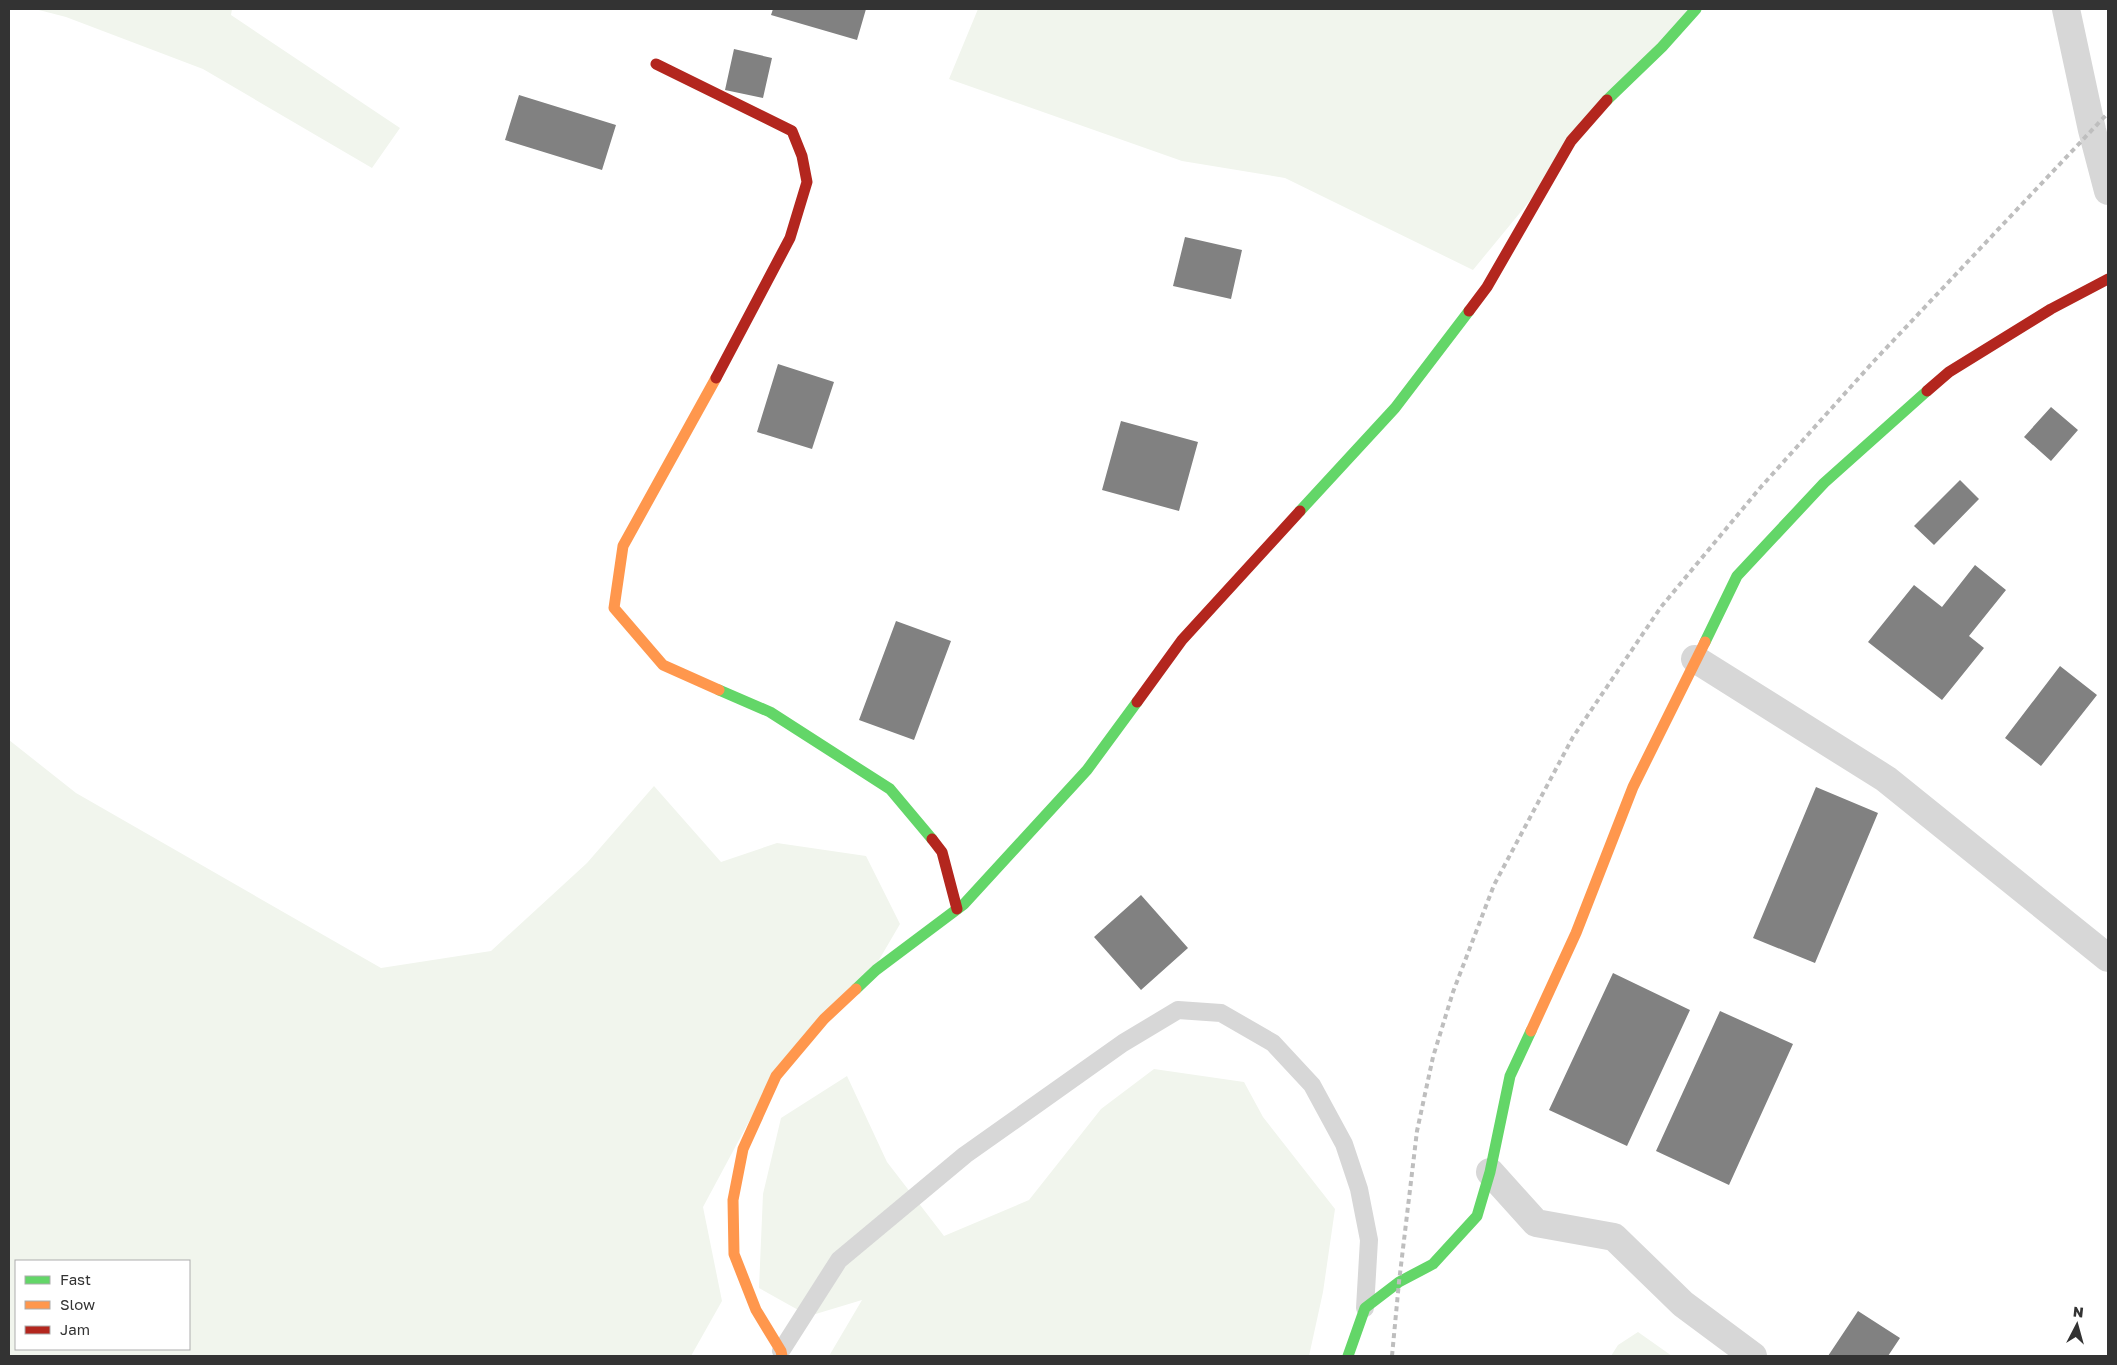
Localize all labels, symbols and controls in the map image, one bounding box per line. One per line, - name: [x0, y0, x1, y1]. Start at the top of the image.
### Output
- legend: [15, 1260, 190, 1350]
- text: Fast: [60, 1270, 91, 1288]
- text: Slow: [60, 1295, 95, 1313]
- north arrow: [2052, 1300, 2102, 1350]
- text: N: [2072, 1303, 2085, 1321]
- text: Jam: [60, 1320, 90, 1338]

